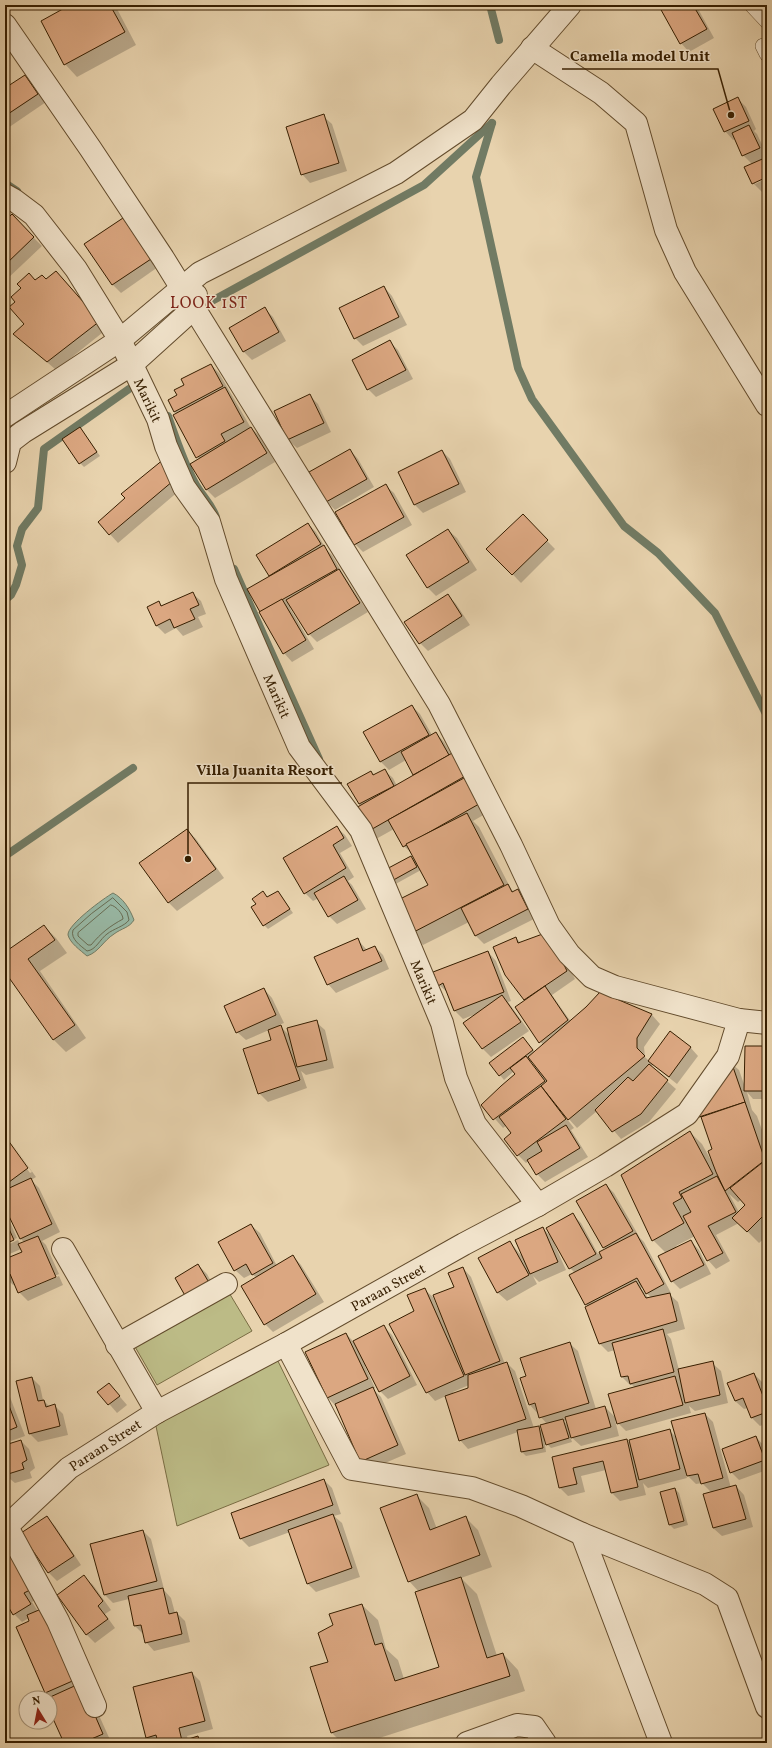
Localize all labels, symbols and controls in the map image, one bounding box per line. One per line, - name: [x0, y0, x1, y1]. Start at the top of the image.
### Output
- callout: Camella model Unit: [562, 42, 718, 69]
- text: Camella model Unit: [570, 47, 710, 68]
- district label: LOOK 1ST: [170, 293, 248, 315]
- street label: Marikit: [128, 375, 165, 426]
- street label: Marikit: [257, 671, 294, 722]
- callout: Villa Juanita Resort: [188, 756, 342, 783]
- text: Villa Juanita Resort: [196, 761, 334, 782]
- street label: Marikit: [405, 957, 441, 1008]
- street label: Paraan Street: [348, 1260, 430, 1317]
- street label: Paraan Street: [66, 1416, 146, 1477]
- north arrow: [18, 1690, 58, 1730]
- text: N: [31, 1694, 42, 1710]

